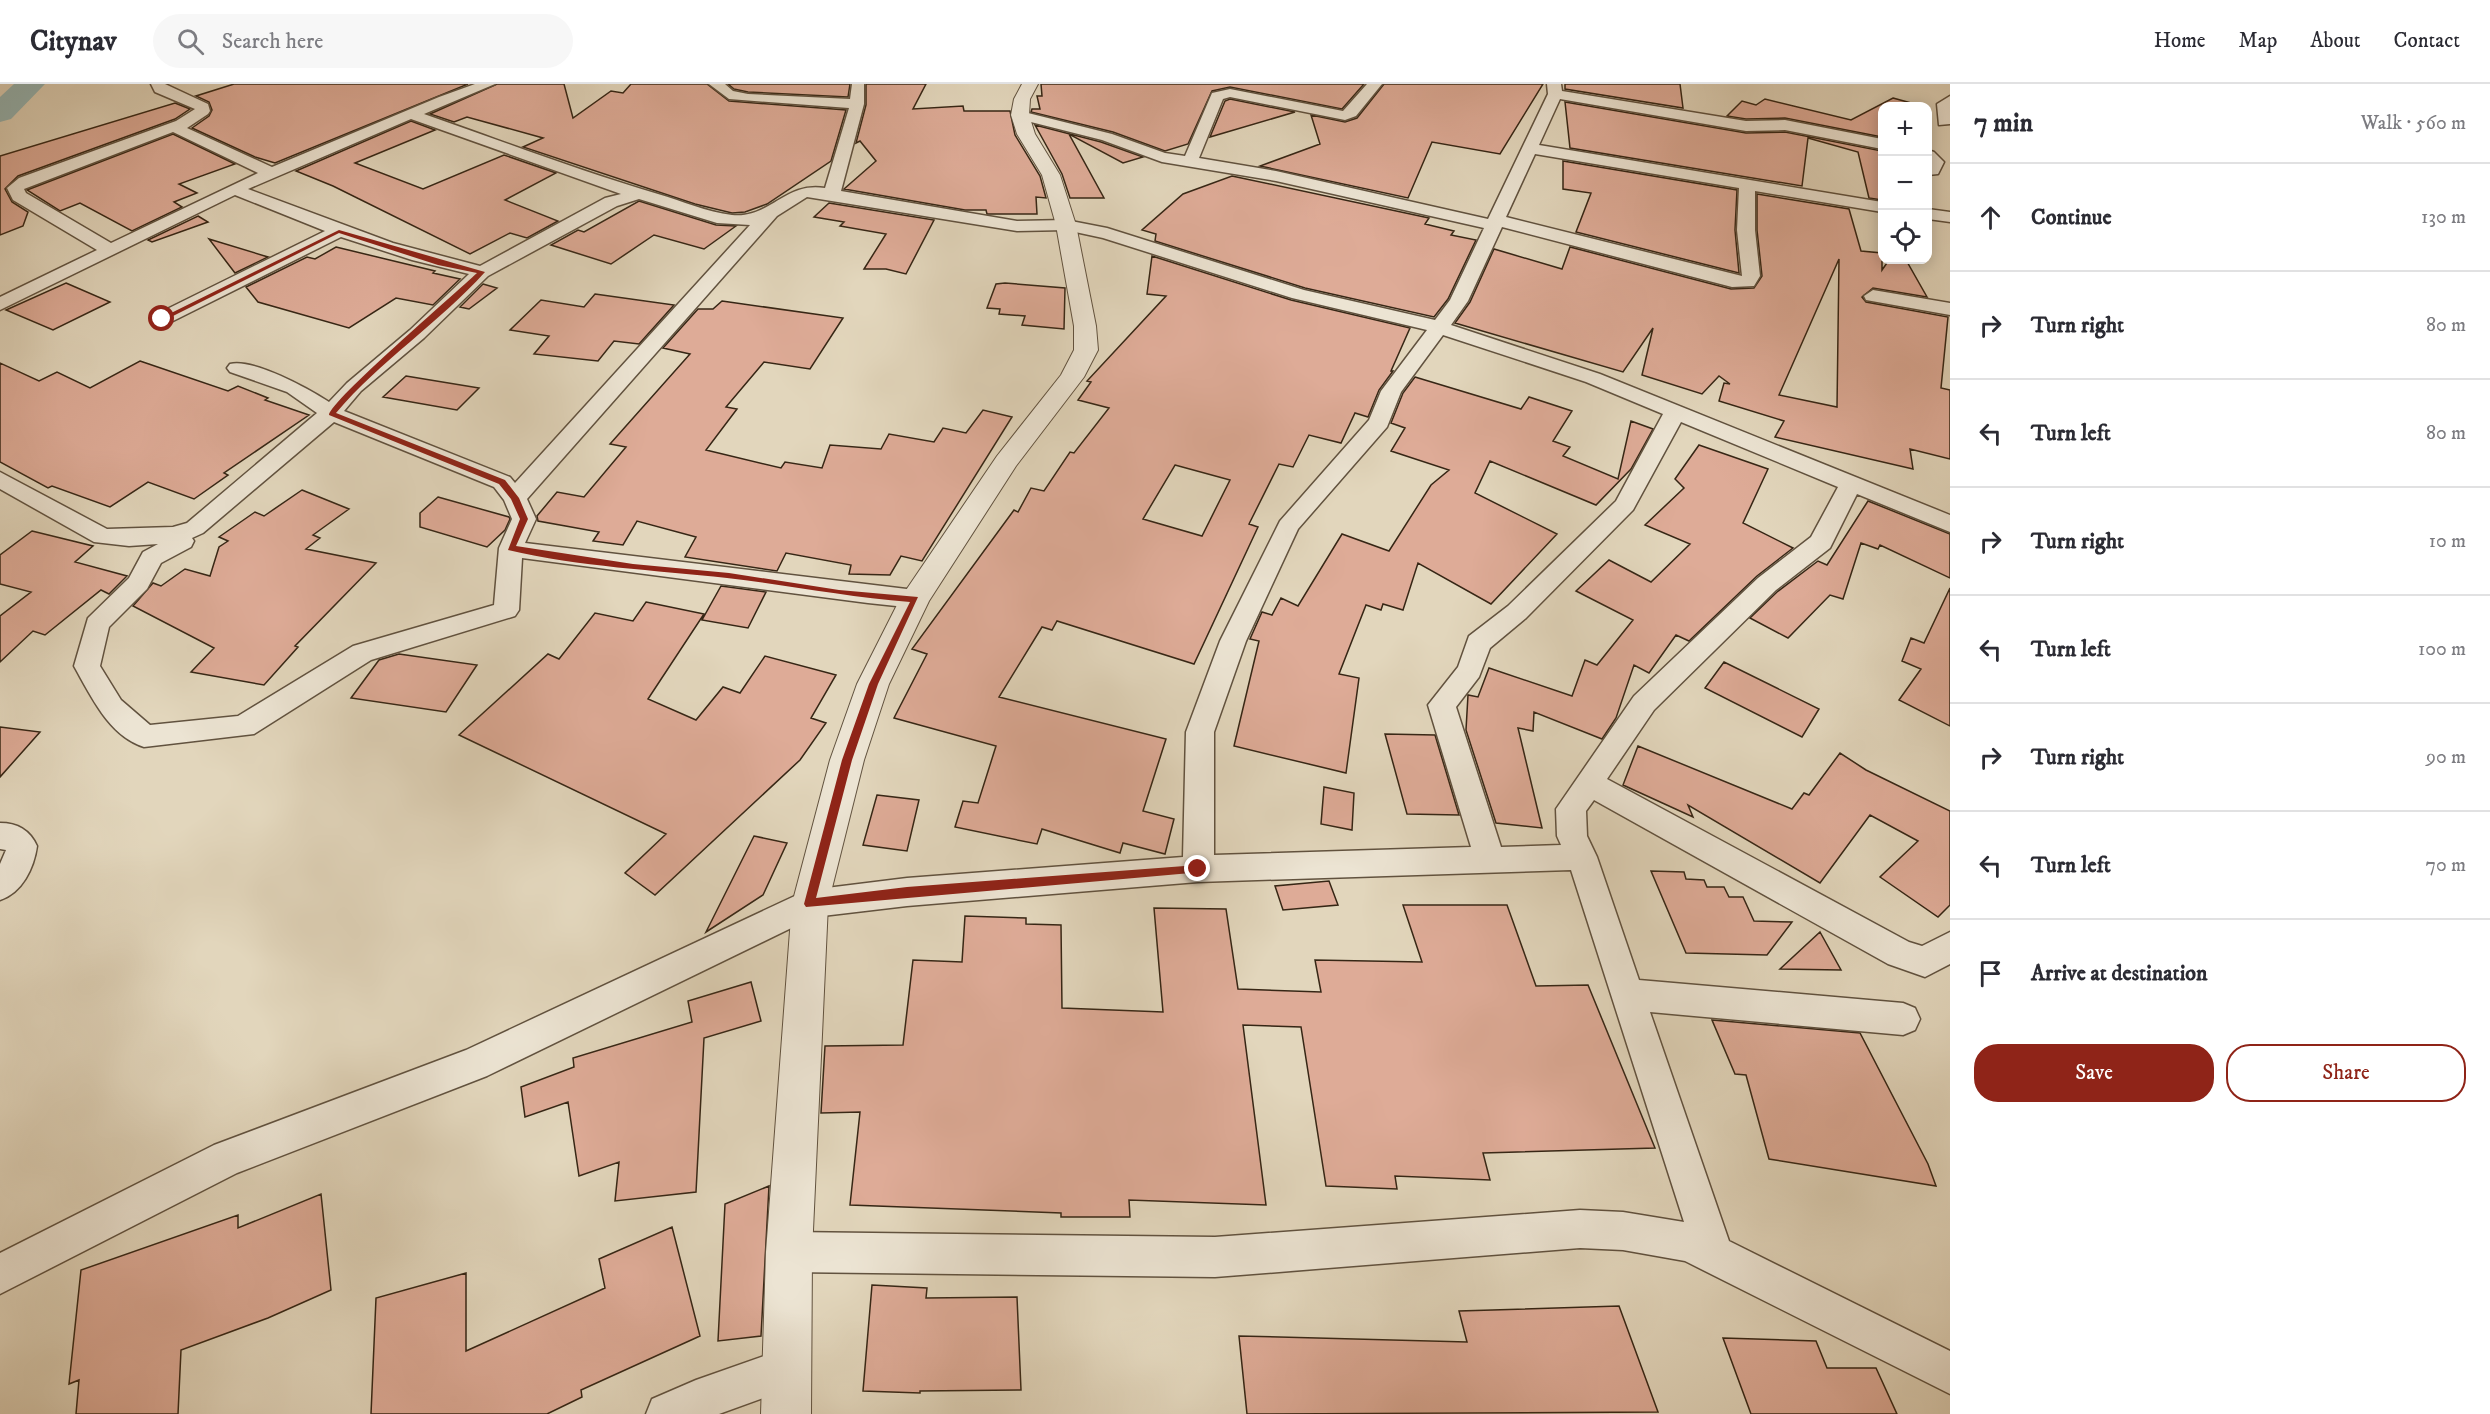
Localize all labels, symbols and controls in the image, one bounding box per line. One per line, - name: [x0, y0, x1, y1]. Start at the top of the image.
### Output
- search box: [153, 14, 573, 68]
- text: Citynav: [30, 24, 117, 59]
- icon: search: [174, 25, 207, 58]
- text: Search here: [222, 28, 323, 55]
- text: Home: [2154, 28, 2206, 54]
- text: Map: [2239, 28, 2277, 54]
- text: About: [2310, 28, 2361, 54]
- text: Contact: [2394, 28, 2460, 54]
- map controls: [1878, 102, 1932, 264]
- button: +: [1878, 102, 1932, 156]
- text: 7 min: [1974, 107, 2033, 140]
- text: Walk · 560 m: [2361, 111, 2466, 136]
- button: −: [1878, 156, 1932, 210]
- icon: ahead: [1974, 201, 2007, 234]
- text: Continue: [2031, 204, 2112, 231]
- text: 130 m: [2421, 205, 2466, 230]
- button: locate: [1878, 210, 1932, 264]
- route start: [148, 305, 174, 331]
- icon: right: [1974, 309, 2007, 342]
- text: Turn right: [2031, 312, 2124, 339]
- text: 80 m: [2426, 313, 2466, 338]
- icon: left: [1974, 417, 2007, 450]
- text: Turn left: [2031, 420, 2111, 447]
- text: 80 m: [2426, 421, 2466, 446]
- icon: right: [1974, 525, 2007, 558]
- text: Turn right: [2031, 528, 2124, 555]
- text: 10 m: [2429, 529, 2466, 554]
- icon: left: [1974, 633, 2007, 666]
- text: Turn left: [2031, 636, 2111, 663]
- text: 100 m: [2418, 637, 2466, 662]
- icon: right: [1974, 741, 2007, 774]
- text: Turn right: [2031, 744, 2124, 771]
- text: 90 m: [2426, 745, 2466, 770]
- icon: left: [1974, 849, 2007, 882]
- text: Turn left: [2031, 852, 2111, 879]
- text: 70 m: [2425, 853, 2466, 878]
- route end: [1184, 855, 1210, 881]
- icon: arrive: [1974, 957, 2007, 990]
- text: Arrive at destination: [2031, 960, 2208, 987]
- button: Save: [1974, 1044, 2214, 1102]
- button: Share: [2226, 1044, 2466, 1102]

